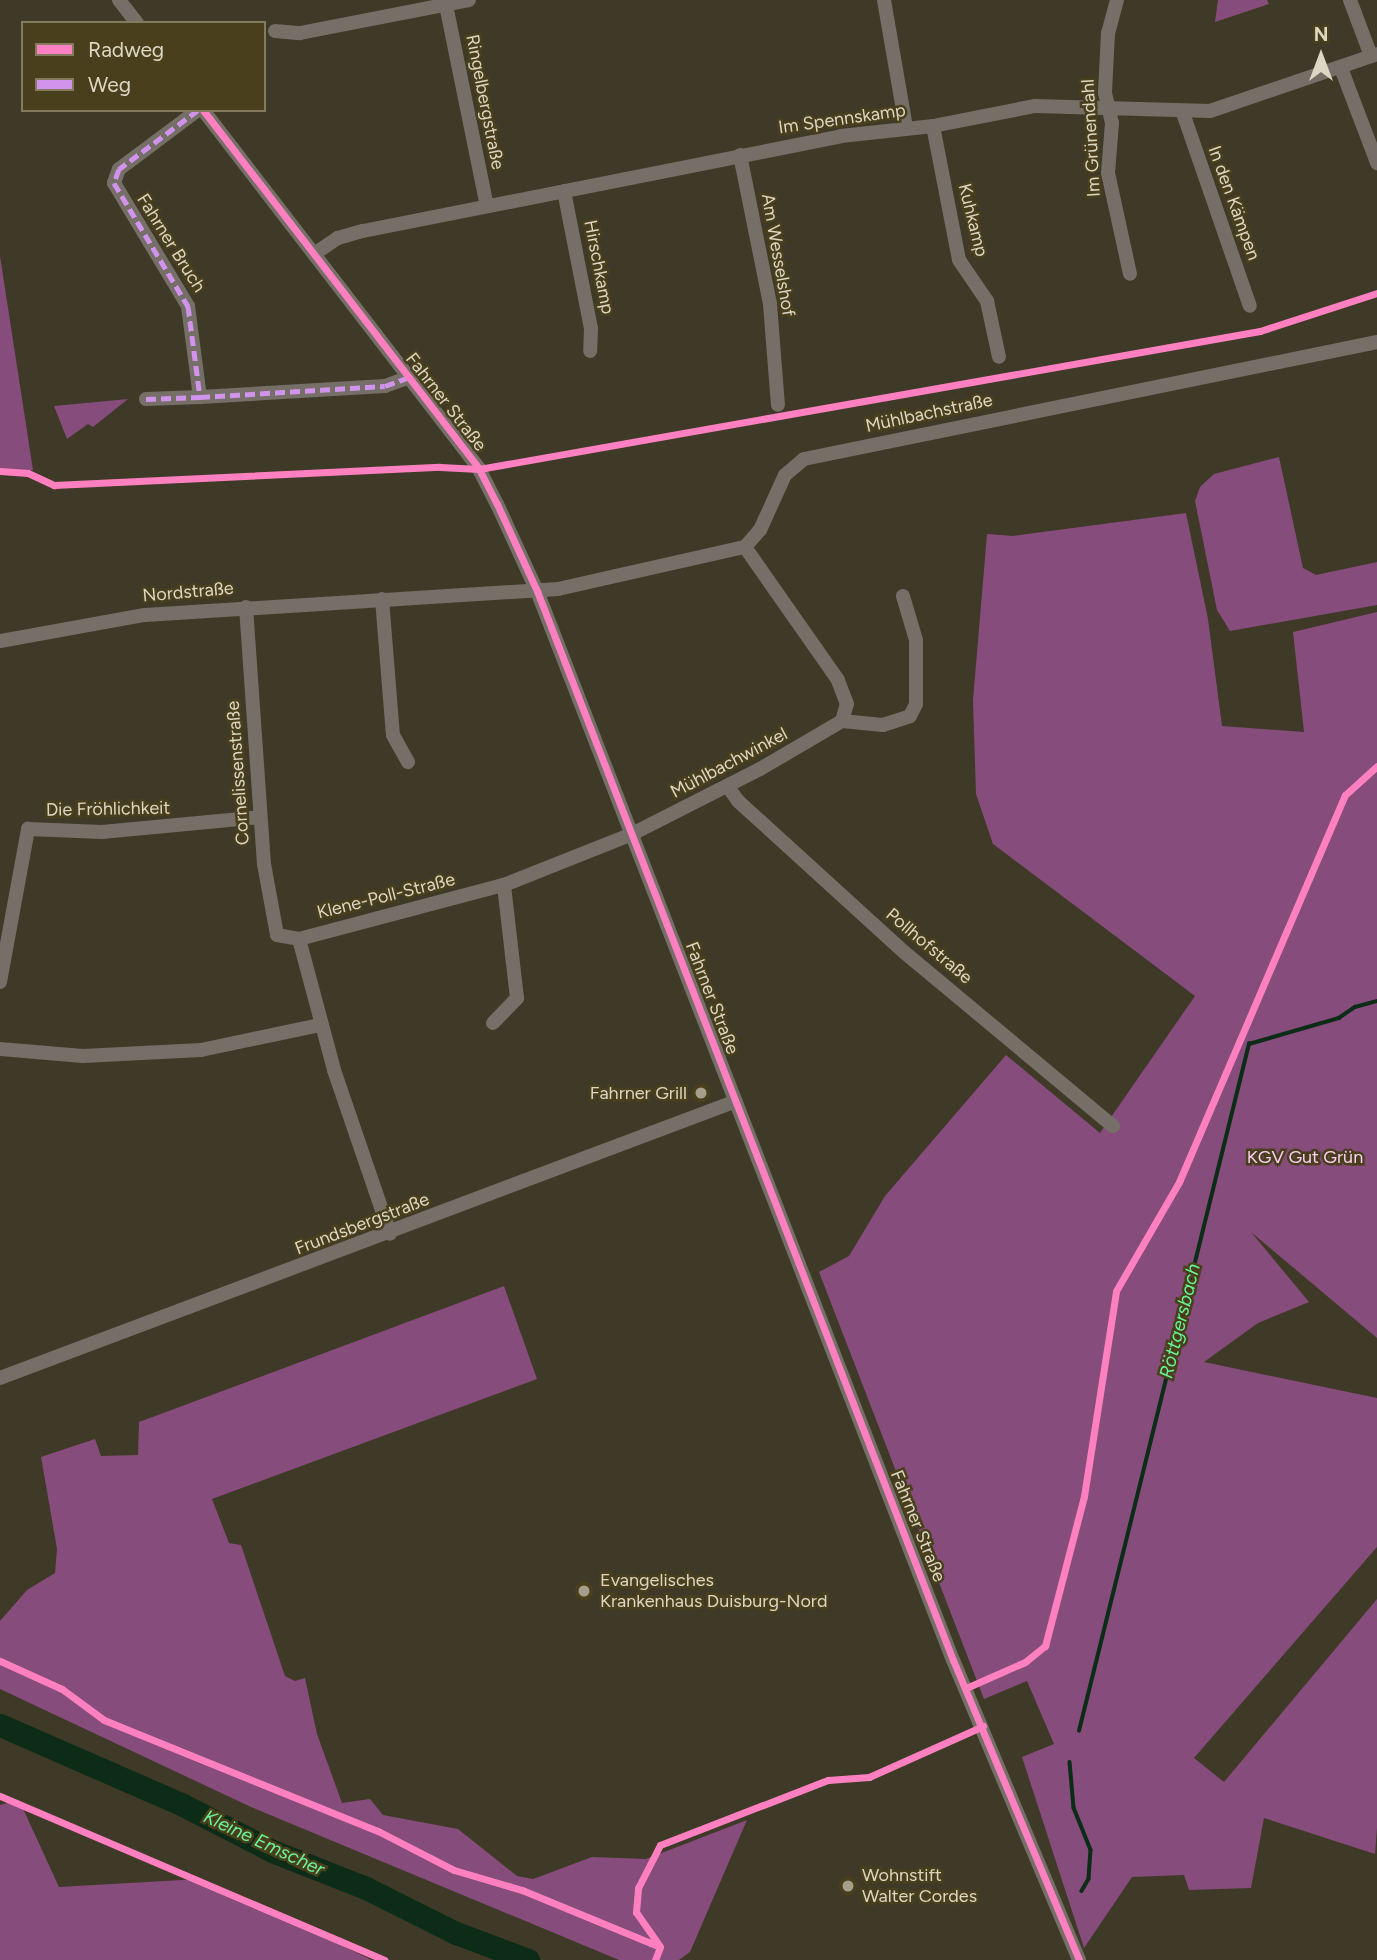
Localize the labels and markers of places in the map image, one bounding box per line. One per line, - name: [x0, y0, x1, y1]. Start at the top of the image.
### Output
- place label: Fahrner Grill: [590, 1082, 687, 1104]
- marker: Fahrner Grill: [693, 1085, 709, 1101]
- place label: Evangelisches Krankenhaus Duisburg-Nord: [600, 1570, 828, 1612]
- marker: Evangelisches Krankenhaus Duisburg-Nord: [574, 1581, 594, 1601]
- place label: Wohnstift Walter Cordes: [862, 1865, 977, 1908]
- marker: Wohnstift Walter Cordes: [840, 1878, 856, 1894]

